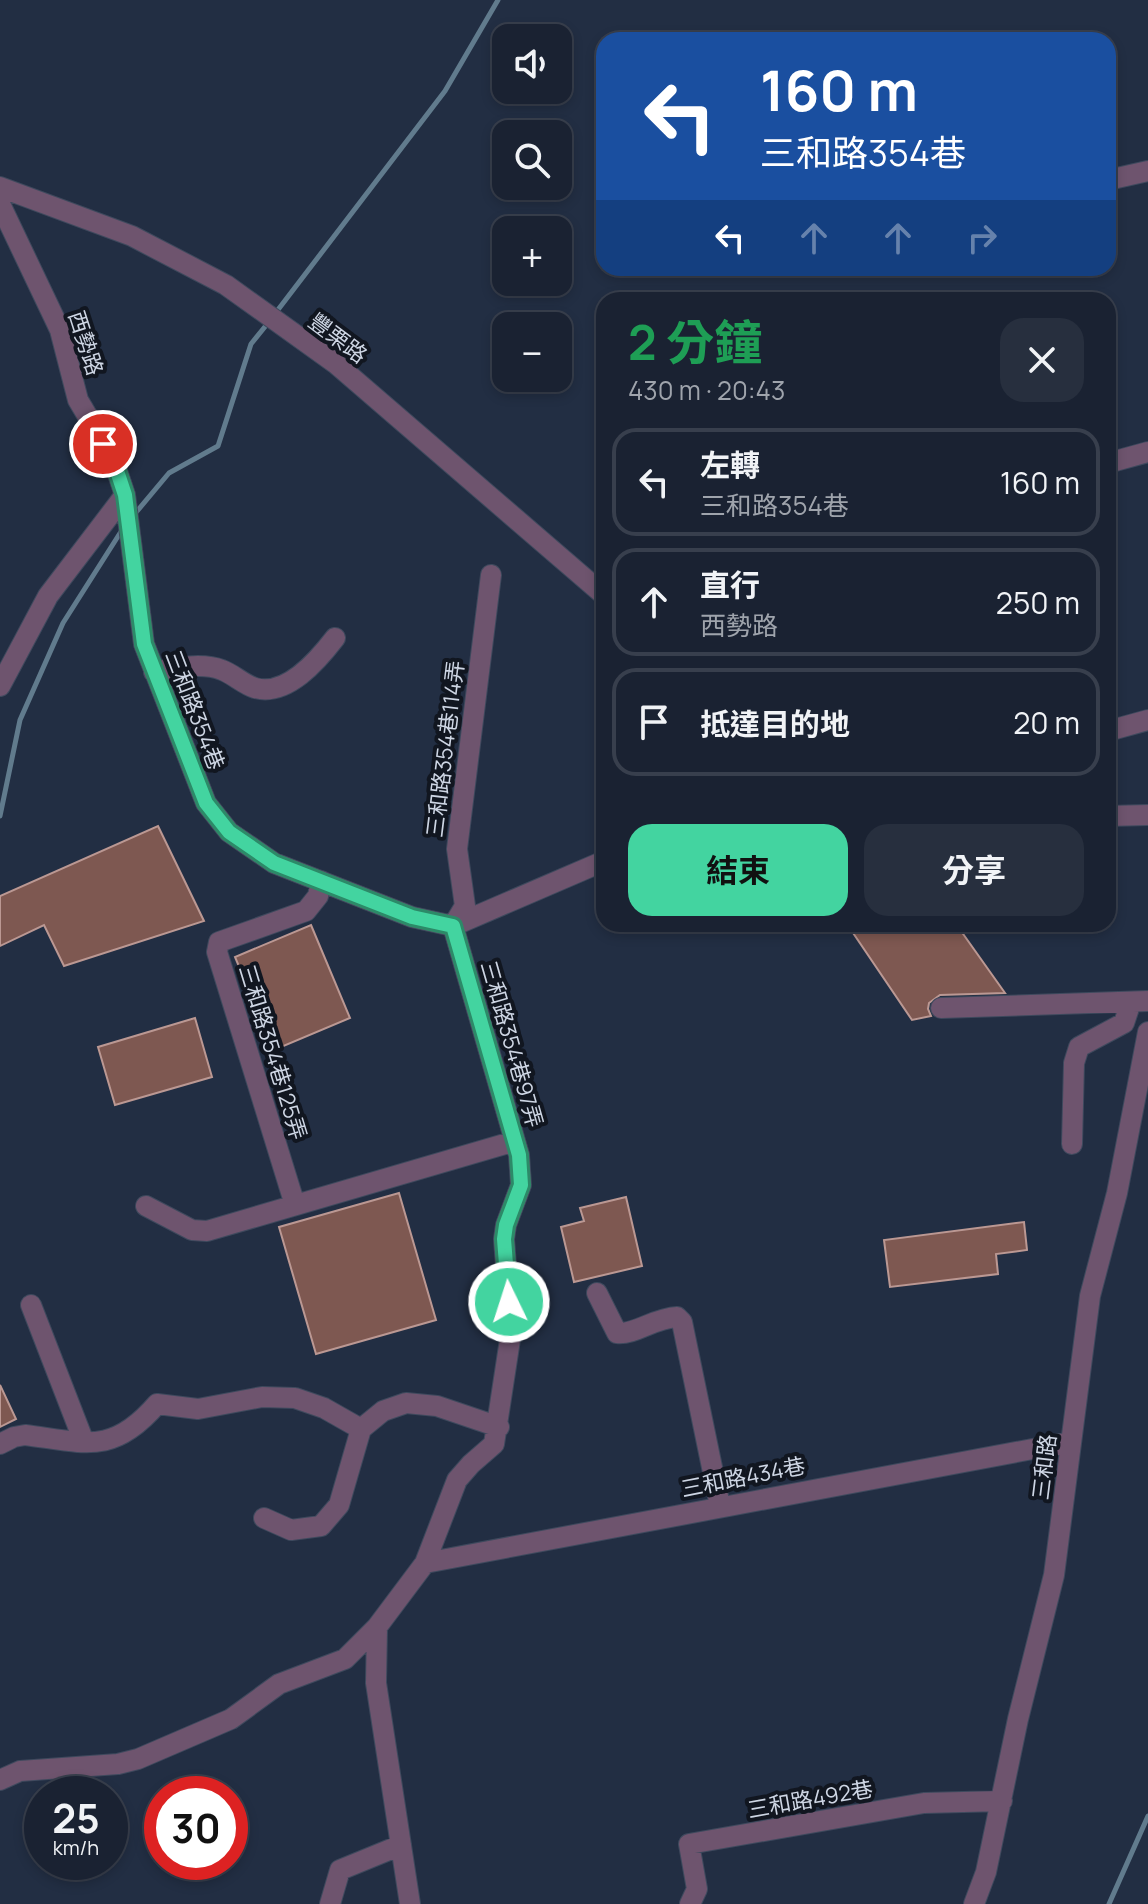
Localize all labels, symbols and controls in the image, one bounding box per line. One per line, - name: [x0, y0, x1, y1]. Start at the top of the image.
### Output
- map controls: [492, 24, 572, 392]
- button: sound: [492, 24, 572, 104]
- text: 160 m: [760, 51, 918, 128]
- icon: left: [628, 64, 732, 168]
- button: search: [492, 120, 572, 200]
- text: 三和路354巷: [760, 128, 966, 177]
- button: +: [492, 216, 572, 296]
- icon: left: [708, 216, 752, 260]
- icon: ahead: [792, 216, 836, 260]
- icon: ahead: [876, 216, 920, 260]
- icon: right: [960, 216, 1004, 260]
- street label: 豐栗路: [303, 306, 373, 370]
- street label: 西勢路: [62, 307, 110, 379]
- text: 2 分鐘: [628, 309, 762, 374]
- button: −: [492, 312, 572, 392]
- button: close: [1000, 318, 1084, 402]
- text: 430 m · 20:43: [628, 372, 785, 408]
- pin: [69, 410, 137, 478]
- icon: arrive: [81, 422, 125, 466]
- text: 左轉: [700, 444, 760, 485]
- icon: left: [632, 460, 676, 504]
- text: 160 m: [1000, 462, 1080, 503]
- text: 三和路354巷: [700, 487, 849, 523]
- text: 直行: [700, 564, 760, 605]
- icon: ahead: [632, 580, 676, 624]
- text: 250 m: [996, 582, 1080, 623]
- text: 西勢路: [700, 607, 778, 643]
- street label: 三和路354巷: [158, 646, 232, 774]
- street label: 三和路354巷114弄: [419, 659, 471, 839]
- icon: arrive: [632, 700, 676, 744]
- text: 20 m: [1013, 702, 1080, 743]
- text: 抵達目的地: [700, 703, 850, 744]
- button: 結束: [628, 824, 848, 916]
- button: 分享: [864, 824, 1084, 916]
- street label: 三和路354巷97弄: [474, 957, 550, 1131]
- street label: 三和路354巷125弄: [232, 961, 314, 1143]
- position arrow: [467, 1260, 551, 1344]
- street label: 三和路: [1025, 1432, 1063, 1502]
- street label: 三和路434巷: [678, 1450, 808, 1504]
- street label: 三和路492巷: [745, 1773, 875, 1825]
- speed limit sign: 30: [144, 1776, 248, 1880]
- text: 25: [52, 1790, 100, 1845]
- text: km/h: [53, 1834, 99, 1861]

